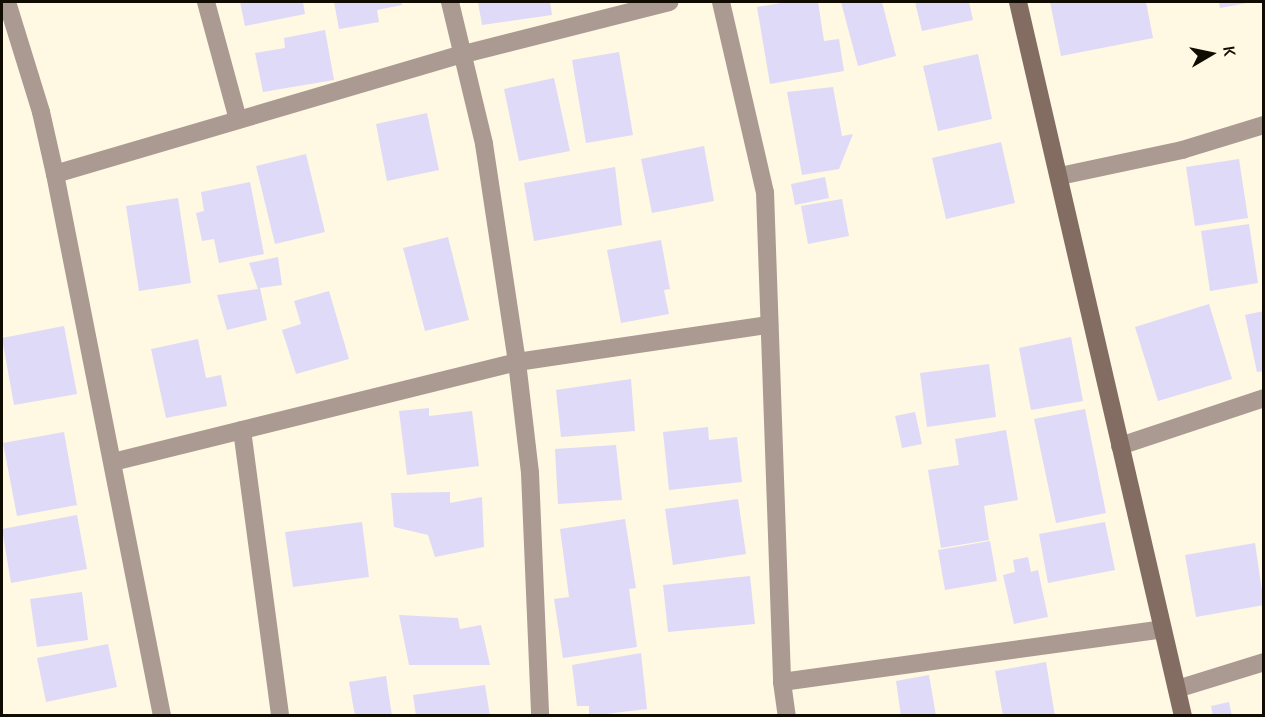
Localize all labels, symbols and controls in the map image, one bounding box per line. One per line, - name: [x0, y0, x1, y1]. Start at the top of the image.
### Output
- north arrow: [1181, 24, 1241, 84]
- text: K: [1219, 45, 1239, 58]

